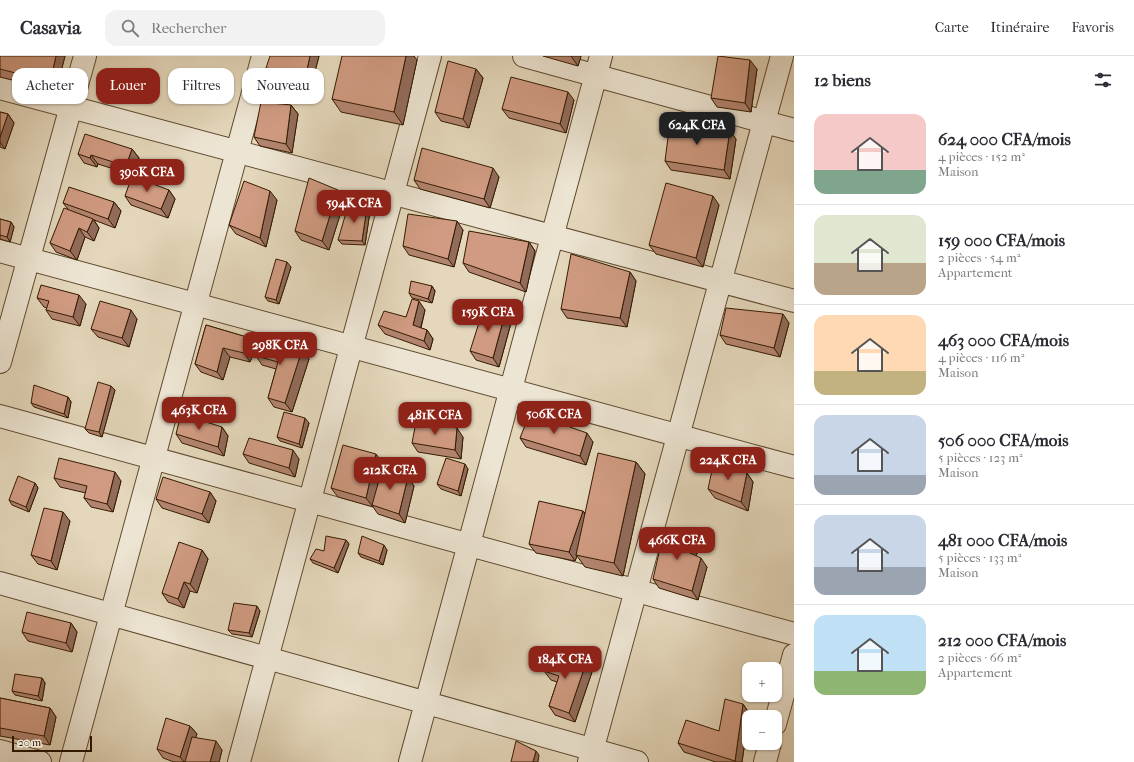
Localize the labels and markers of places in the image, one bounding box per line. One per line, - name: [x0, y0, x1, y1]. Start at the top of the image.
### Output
- pin: 624K CFA: [656, 112, 738, 146]
- pin: 390K CFA: [106, 159, 188, 193]
- pin: 594K CFA: [313, 190, 395, 224]
- pin: 159K CFA: [447, 299, 529, 333]
- pin: 298K CFA: [239, 332, 321, 366]
- pin: 463K CFA: [158, 397, 240, 431]
- pin: 506K CFA: [513, 401, 595, 435]
- pin: 481K CFA: [394, 402, 476, 436]
- pin: 224K CFA: [687, 447, 769, 481]
- pin: 212K CFA: [349, 457, 431, 491]
- pin: 466K CFA: [636, 527, 718, 561]
- pin: 184K CFA: [524, 646, 606, 680]

